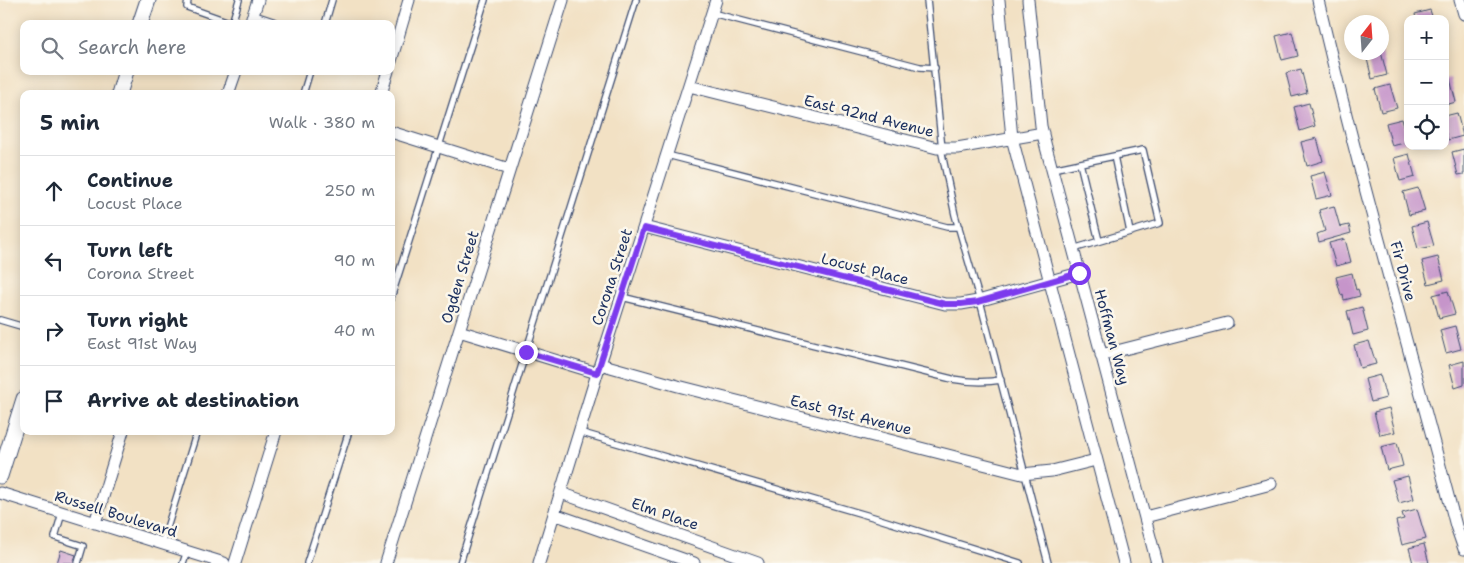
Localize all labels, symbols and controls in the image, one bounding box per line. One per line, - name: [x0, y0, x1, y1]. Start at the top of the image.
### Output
- north arrow: [1344, 15, 1389, 60]
- map controls: [1404, 15, 1449, 150]
- button: +: [1404, 15, 1449, 60]
- search box: [20, 20, 395, 75]
- icon: search: [38, 34, 66, 62]
- text: Search here: [78, 35, 187, 60]
- button: −: [1404, 60, 1449, 105]
- street label: East 92nd Avenue: [802, 90, 936, 142]
- button: locate: [1404, 105, 1449, 150]
- text: 5 min: [40, 109, 100, 137]
- text: Walk · 380 m: [269, 112, 375, 133]
- text: Continue: [87, 168, 173, 193]
- icon: ahead: [40, 177, 68, 205]
- text: 250 m: [324, 180, 375, 201]
- text: Locust Place: [87, 193, 183, 214]
- street label: Corona Street: [587, 226, 637, 328]
- street label: Ogden Street: [436, 228, 484, 326]
- text: Turn left: [87, 238, 173, 263]
- street label: Fir Drive: [1385, 239, 1421, 303]
- icon: left: [40, 247, 68, 275]
- street label: Locust Place: [819, 248, 911, 290]
- text: 90 m: [334, 250, 375, 271]
- route start: [1068, 262, 1091, 285]
- text: Corona Street: [87, 263, 195, 284]
- street label: Hoffman Way: [1090, 287, 1134, 387]
- text: Turn right: [87, 308, 188, 333]
- icon: right: [40, 317, 68, 345]
- text: 40 m: [333, 320, 375, 341]
- text: East 91st Way: [87, 333, 197, 354]
- route end: [515, 341, 538, 364]
- icon: arrive: [40, 387, 68, 415]
- text: Arrive at destination: [87, 388, 299, 413]
- street label: East 91st Avenue: [788, 390, 914, 440]
- street label: Russell Boulevard: [52, 486, 180, 542]
- street label: Elm Place: [629, 493, 701, 535]

